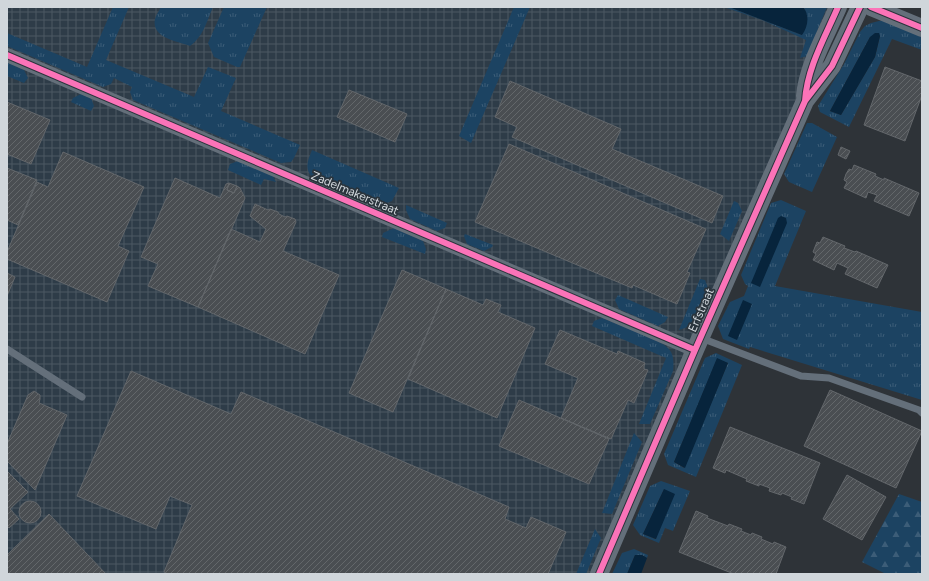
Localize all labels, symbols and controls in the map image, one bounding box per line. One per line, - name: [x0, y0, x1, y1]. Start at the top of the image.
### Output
- street label: Zadelmakerstraat: [309, 168, 401, 218]
- street label: Erfstraat: [685, 285, 717, 334]

